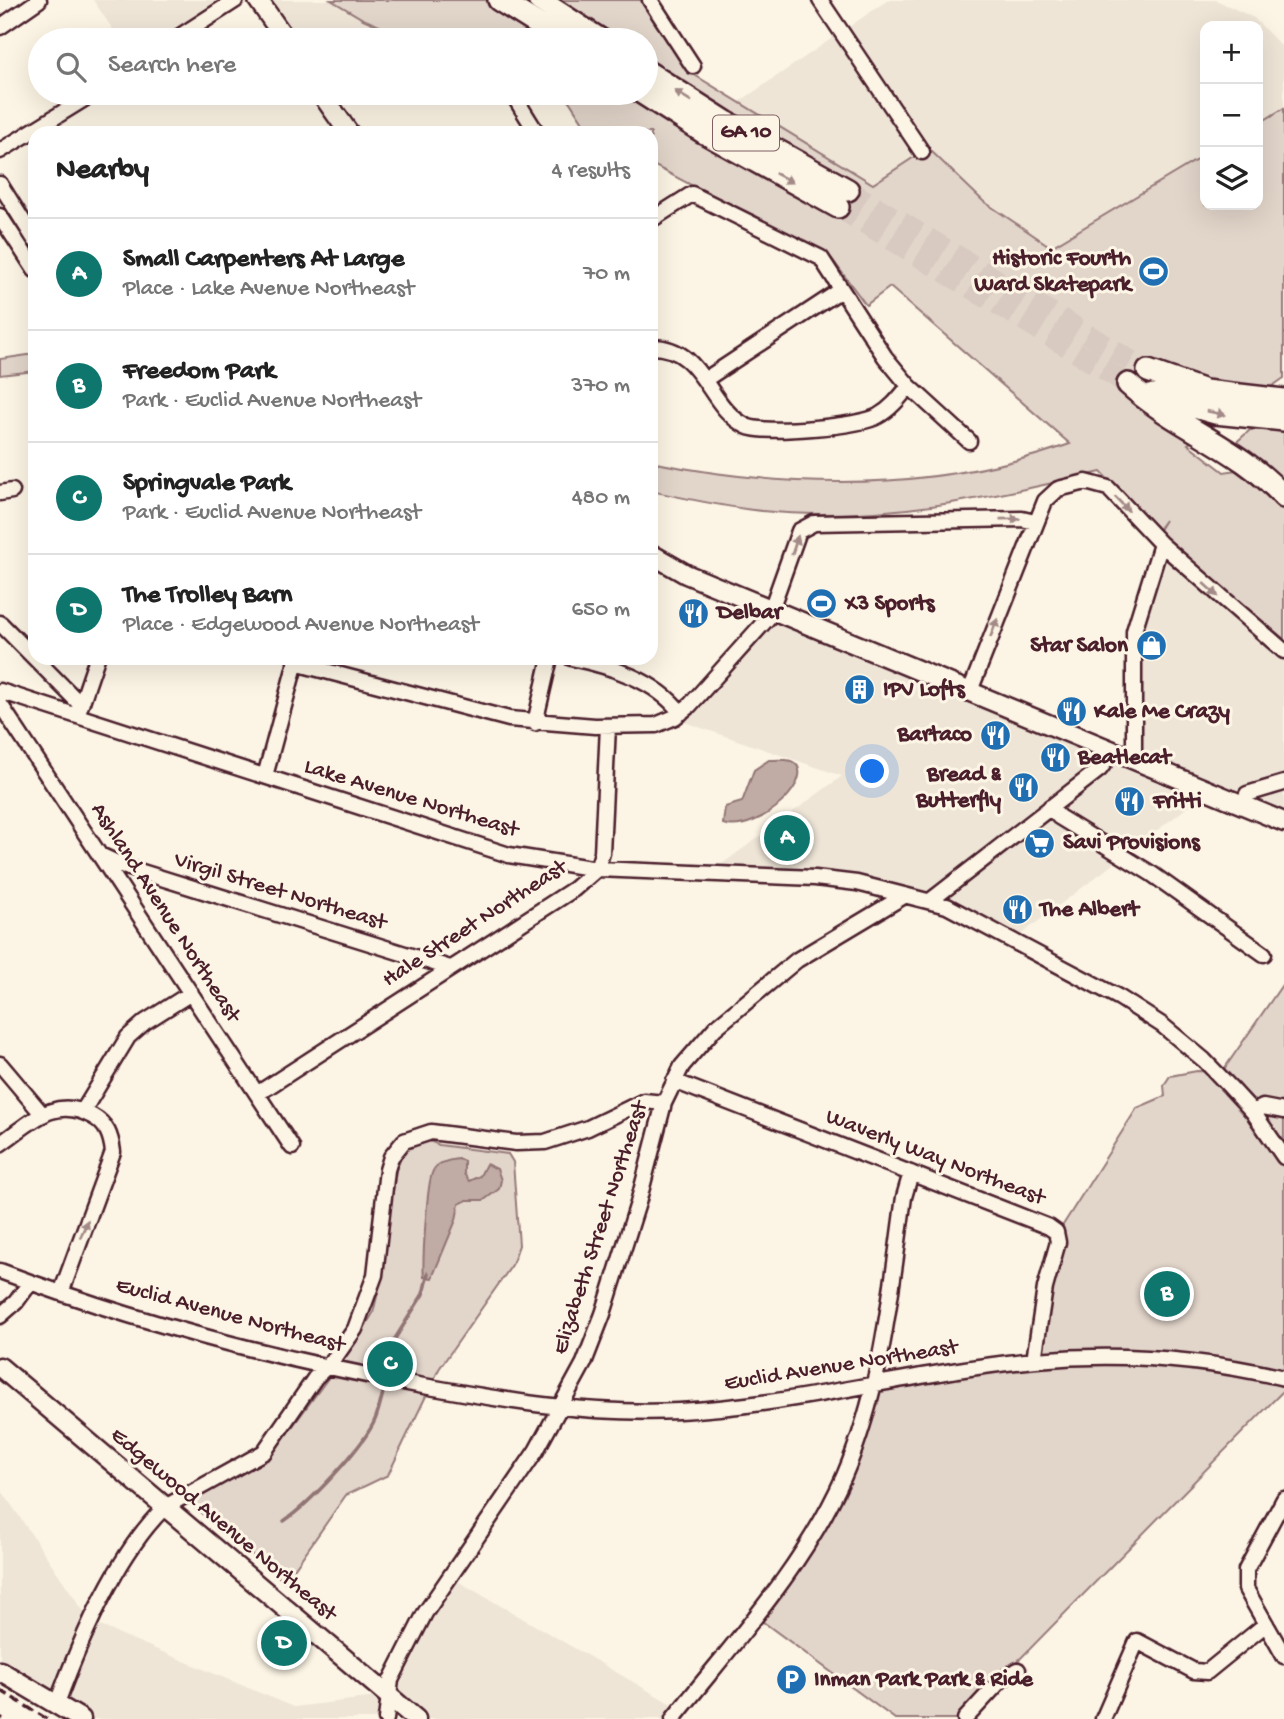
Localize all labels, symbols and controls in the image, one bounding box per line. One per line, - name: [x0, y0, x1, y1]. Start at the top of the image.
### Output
- map controls: [1200, 21, 1263, 210]
- button: +: [1200, 21, 1263, 84]
- search box: [28, 28, 658, 105]
- icon: search: [52, 48, 90, 86]
- text: Search here: [108, 51, 236, 82]
- button: −: [1200, 84, 1263, 147]
- one-way arrow: [673, 89, 692, 102]
- road number: GA 10: [713, 116, 779, 150]
- button: layers: [1200, 147, 1263, 210]
- text: Nearby: [56, 154, 149, 189]
- text: 4 results: [551, 158, 630, 185]
- one-way arrow: [775, 172, 794, 184]
- text: Small Carpenters At Large: [123, 245, 404, 276]
- place label: Historic Fourth Ward Skatepark: [973, 246, 1134, 299]
- sports icon: Historic Fourth Ward Skatepark: [1137, 255, 1171, 289]
- text: A: [72, 261, 86, 288]
- text: 70 m: [583, 261, 630, 288]
- text: Place · Lake Avenue Northeast: [123, 276, 414, 303]
- text: Freedom Park: [123, 357, 275, 388]
- text: B: [73, 373, 85, 400]
- text: 370 m: [571, 373, 630, 400]
- text: Park · Euclid Avenue Northeast: [123, 388, 421, 415]
- one-way arrow: [1205, 407, 1227, 418]
- text: Springvale Park: [123, 469, 291, 500]
- text: C: [73, 485, 85, 512]
- text: 480 m: [572, 485, 630, 512]
- one-way arrow: [1114, 495, 1130, 512]
- text: Park · Euclid Avenue Northeast: [123, 500, 421, 527]
- one-way arrow: [999, 513, 1021, 525]
- one-way arrow: [790, 534, 801, 555]
- text: The Trolley Barn: [123, 581, 292, 612]
- one-way arrow: [1202, 582, 1220, 598]
- sports icon: X3 Sports: [805, 587, 839, 621]
- place label: X3 Sports: [844, 591, 936, 618]
- restaurant icon: Delbar: [677, 596, 711, 630]
- text: D: [72, 597, 87, 624]
- text: 650 m: [571, 597, 630, 624]
- place label: Delbar: [715, 600, 785, 627]
- text: Place · Edgewood Avenue Northeast: [123, 612, 479, 639]
- one-way arrow: [989, 617, 1000, 638]
- shop icon: Star Salon: [1134, 629, 1168, 663]
- place label: Star Salon: [1030, 633, 1129, 660]
- building icon: IPV Lofts: [843, 673, 877, 707]
- place label: IPV Lofts: [883, 677, 966, 704]
- restaurant icon: Kale Me Crazy: [1054, 695, 1088, 729]
- place label: Kale Me Crazy: [1093, 699, 1231, 726]
- restaurant icon: Bartaco: [978, 718, 1012, 752]
- place label: Bartaco: [896, 722, 972, 749]
- restaurant icon: Beatlecat: [1038, 741, 1072, 775]
- place label: Beatlecat: [1077, 745, 1173, 772]
- street label: Lake Avenue Northeast: [301, 754, 523, 845]
- your location: [855, 754, 889, 788]
- place label: Bread & Butterfly: [915, 762, 1002, 815]
- restaurant icon: Bread & Butterfly: [1007, 771, 1041, 805]
- restaurant icon: Fritti: [1113, 785, 1147, 819]
- place label: Fritti: [1152, 789, 1202, 816]
- street label: Ashland Avenue Northeast: [84, 798, 247, 1029]
- pin: A: [764, 812, 810, 864]
- supermarket icon: Savi Provisions: [1023, 826, 1057, 860]
- place label: Savi Provisions: [1063, 830, 1201, 857]
- street label: Virgil Street Northeast: [170, 847, 391, 938]
- street label: Hale Street Northeast: [378, 853, 574, 994]
- restaurant icon: The Albert: [1000, 893, 1034, 927]
- place label: The Albert: [1038, 897, 1141, 924]
- street label: Elizabeth Street Northeast: [547, 1096, 655, 1358]
- street label: Waverly Way Northeast: [822, 1104, 1050, 1213]
- one-way arrow: [79, 1218, 90, 1239]
- pin: B: [1144, 1268, 1190, 1320]
- street label: Euclid Avenue Northeast: [113, 1272, 349, 1360]
- street label: Euclid Avenue Northeast: [722, 1334, 961, 1398]
- pin: C: [367, 1338, 413, 1390]
- street label: Edgewood Avenue Northeast: [104, 1422, 343, 1629]
- pin: D: [261, 1617, 307, 1669]
- parking icon: Inman Park Park & Ride: [774, 1663, 808, 1697]
- place label: Inman Park Park & Ride: [814, 1667, 1034, 1694]

